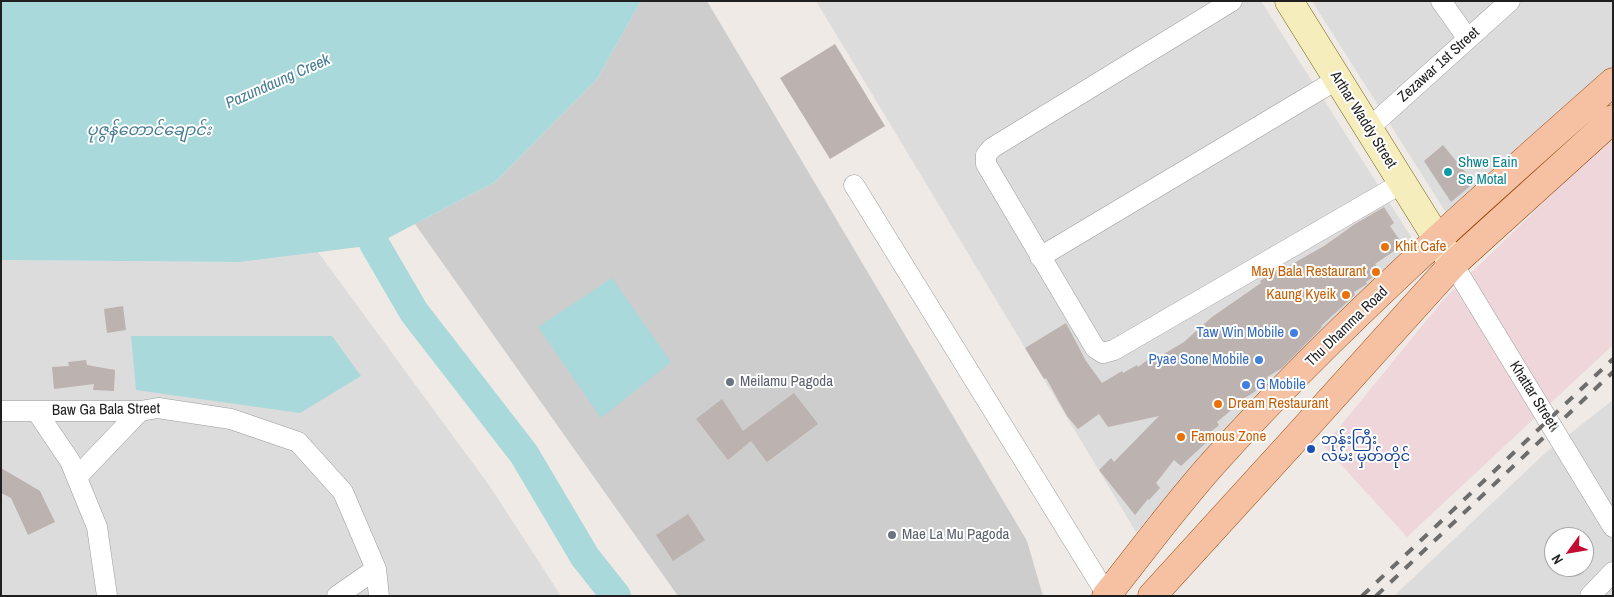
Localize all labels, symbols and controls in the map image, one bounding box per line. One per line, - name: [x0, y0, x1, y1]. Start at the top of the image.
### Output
- street label: Zezawar 1st Street: [1395, 24, 1483, 106]
- water label: Pazundaung Creek: [223, 50, 333, 114]
- street label: Arthar Waddy Street: [1326, 68, 1400, 172]
- water label: ပုဇွန်တောင်ချောင်း: [87, 121, 211, 141]
- place label: Shwe Eain Se Motal: [1458, 154, 1517, 189]
- marker: Shwe Eain Se Motal: [1442, 166, 1454, 178]
- place label: Khit Cafe: [1395, 238, 1446, 256]
- marker: Khit Cafe: [1379, 241, 1391, 253]
- place label: May Bala Restaurant: [1251, 263, 1366, 281]
- marker: May Bala Restaurant: [1370, 266, 1382, 278]
- street label: Thu Dhamma Road: [1302, 283, 1392, 371]
- place label: Kaung Kyeik: [1266, 286, 1336, 304]
- marker: Kaung Kyeik: [1340, 289, 1352, 301]
- place label: Taw Win Mobile: [1196, 324, 1284, 342]
- marker: Taw Win Mobile: [1288, 327, 1300, 339]
- place label: Pyae Sone Mobile: [1148, 351, 1249, 369]
- marker: Pyae Sone Mobile: [1253, 354, 1265, 366]
- street label: Khattar Street: [1505, 358, 1561, 432]
- place label: Meilamu Pagoda: [740, 373, 833, 391]
- marker: Meilamu Pagoda: [724, 376, 736, 388]
- place label: G Mobile: [1256, 376, 1306, 394]
- marker: G Mobile: [1240, 379, 1252, 391]
- place label: Dream Restaurant: [1228, 395, 1328, 413]
- marker: Dream Restaurant: [1212, 398, 1224, 410]
- street label: Baw Ga Bala Street: [52, 400, 160, 420]
- place label: Famous Zone: [1191, 428, 1266, 446]
- marker: Famous Zone: [1175, 431, 1187, 443]
- place label: ဘုန်းကြီး လမ်း မှတ်တိုင်: [1321, 431, 1410, 466]
- marker: ဘုန်းကြီး လမ်း မှတ်တိုင်: [1305, 443, 1317, 455]
- place label: Mae La Mu Pagoda: [902, 526, 1009, 544]
- north arrow: [1544, 527, 1594, 577]
- marker: Mae La Mu Pagoda: [886, 529, 898, 541]
- text: N: [1547, 551, 1567, 568]

